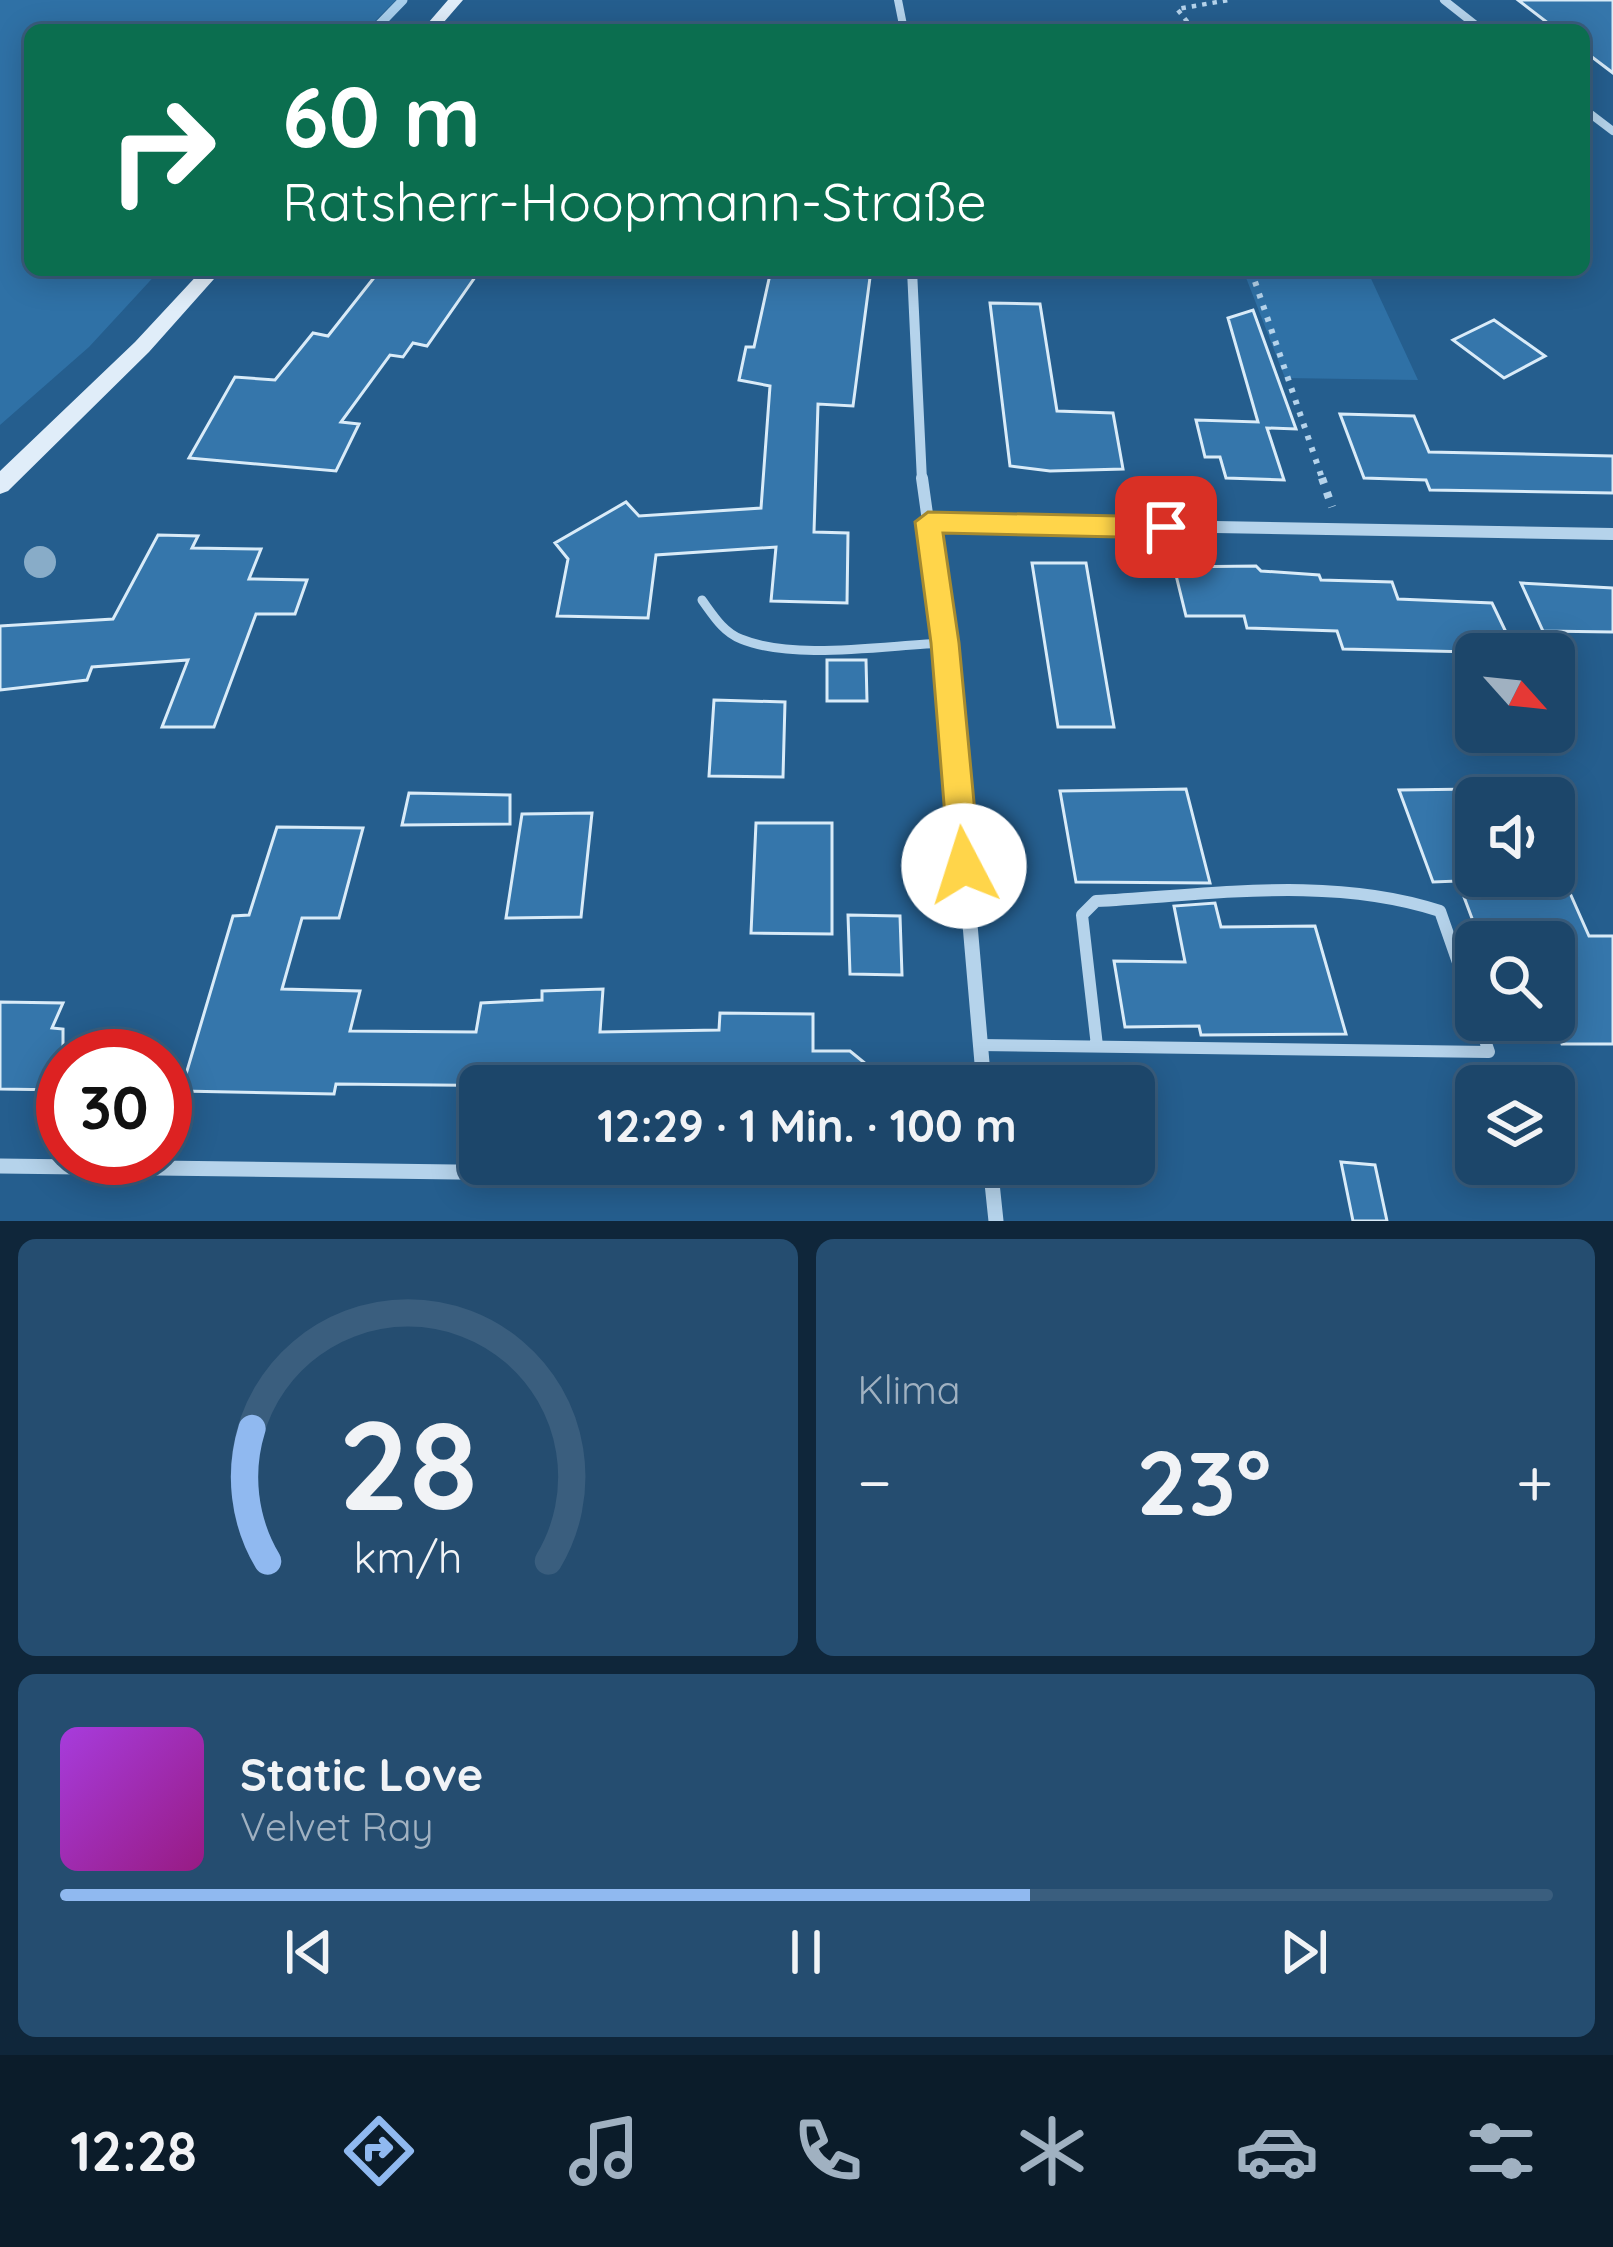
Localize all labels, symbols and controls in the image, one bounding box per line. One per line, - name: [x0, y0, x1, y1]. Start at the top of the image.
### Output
- text: 60 m: [282, 63, 481, 168]
- icon: right: [84, 72, 240, 228]
- text: Ratsherr-Hoopmann-Straße: [282, 167, 987, 235]
- pin: [1115, 476, 1217, 578]
- icon: arrive: [1133, 494, 1199, 560]
- north arrow: [1455, 633, 1575, 753]
- map controls: [1455, 633, 1575, 1185]
- button: sound: [1455, 777, 1575, 897]
- position arrow: [901, 803, 1027, 929]
- button: search: [1455, 921, 1575, 1041]
- speed limit sign: 30: [36, 1029, 192, 1185]
- button: layers: [1455, 1065, 1575, 1185]
- text: 12:29 · 1 Min. · 100 m: [597, 1097, 1017, 1153]
- text: Klima: [858, 1365, 960, 1414]
- text: 28: [338, 1385, 477, 1541]
- text: 23°: [1136, 1425, 1271, 1538]
- text: −: [858, 1440, 892, 1523]
- text: +: [1516, 1440, 1553, 1523]
- text: km/h: [353, 1529, 462, 1583]
- text: Static Love: [240, 1746, 483, 1802]
- text: Velvet Ray: [240, 1802, 433, 1851]
- icon: previous: [276, 1919, 342, 1985]
- icon: pause: [773, 1919, 839, 1985]
- icon: next: [1271, 1919, 1337, 1985]
- icon: directions: [337, 2109, 421, 2193]
- icon: music: [562, 2109, 646, 2193]
- icon: phone: [786, 2109, 870, 2193]
- icon: climate: [1010, 2109, 1094, 2193]
- icon: car: [1235, 2109, 1319, 2193]
- icon: filters: [1459, 2109, 1543, 2193]
- text: 12:28: [70, 2117, 197, 2185]

